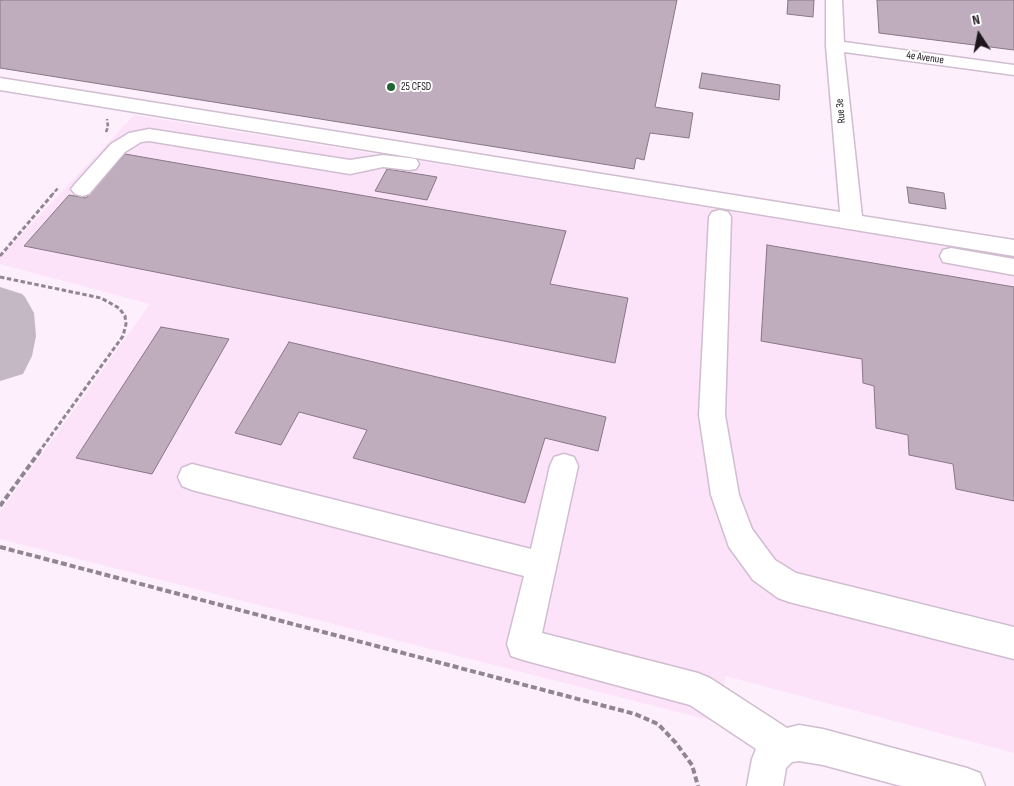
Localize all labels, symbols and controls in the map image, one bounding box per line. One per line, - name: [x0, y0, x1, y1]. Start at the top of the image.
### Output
- north arrow: [954, 10, 1004, 60]
- text: N: [971, 11, 981, 29]
- street label: 4e Avenue: [905, 49, 945, 67]
- place label: 25 CFSD: [401, 80, 431, 94]
- marker: 25 CFSD: [385, 81, 397, 93]
- street label: Rue 3e: [833, 98, 849, 124]

